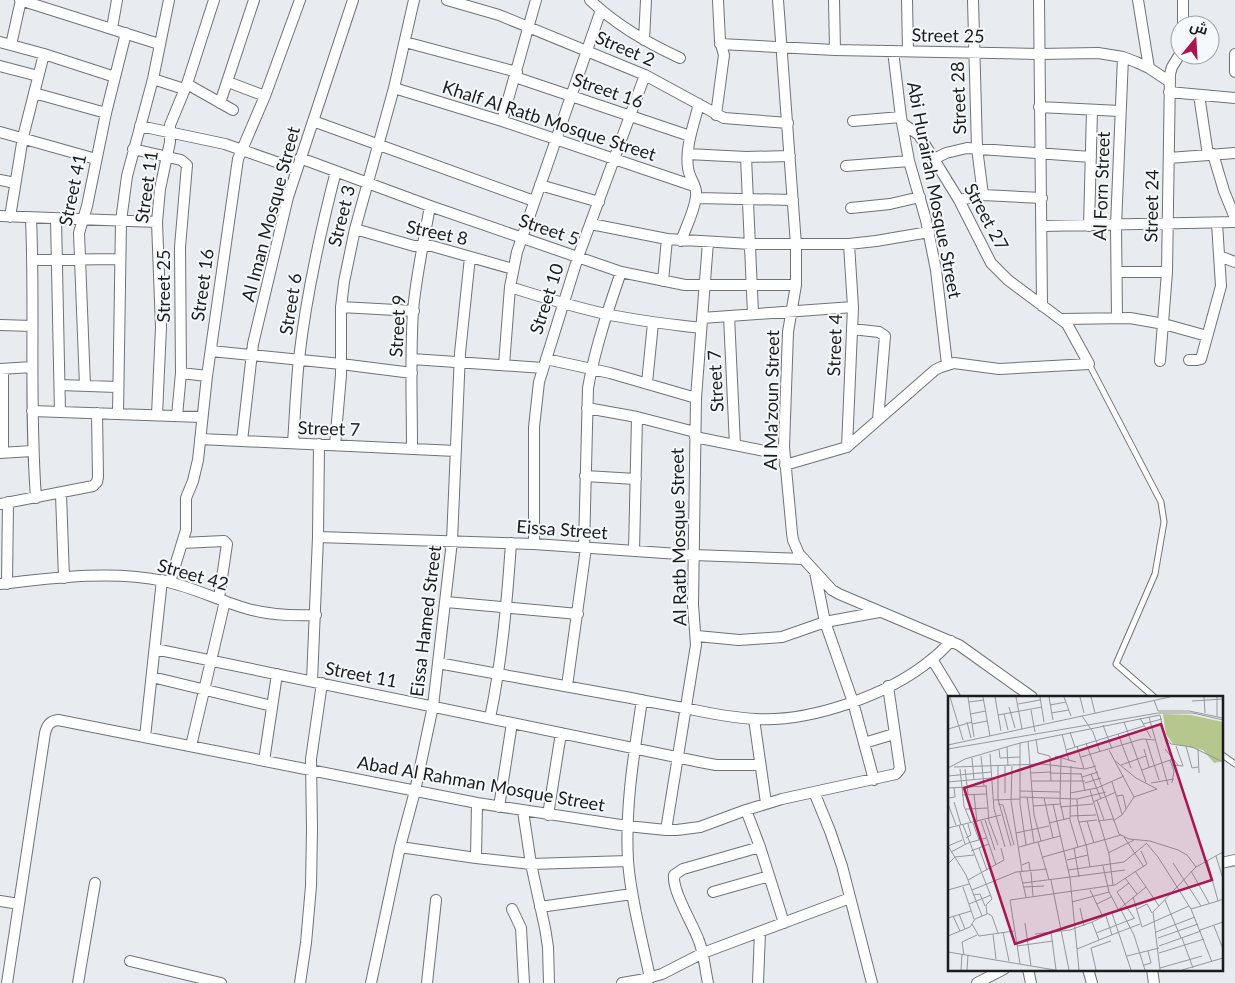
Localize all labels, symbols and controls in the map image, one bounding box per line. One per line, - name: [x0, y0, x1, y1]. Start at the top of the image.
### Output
- north arrow: [1170, 15, 1220, 65]
- text: ش: [1188, 16, 1210, 39]
- street label: Street 25: [911, 23, 985, 47]
- street label: Street 2: [592, 26, 658, 70]
- street label: Street 28: [946, 61, 970, 135]
- street label: Street 16: [570, 68, 646, 112]
- street label: Khalf Al Ratb Mosque Street: [440, 75, 659, 165]
- street label: Abi Hurairah Mosque Street: [903, 79, 967, 301]
- street label: Al Iman Mosque Street: [236, 123, 304, 304]
- street label: Al Forn Street: [1088, 130, 1114, 241]
- street label: Street 11: [130, 149, 162, 224]
- street label: Street 41: [54, 152, 90, 228]
- street label: Street 24: [1139, 169, 1163, 243]
- street label: Street 27: [960, 179, 1014, 254]
- street label: Street 3: [323, 183, 359, 249]
- street label: Street 5: [516, 208, 582, 250]
- street label: Street 8: [404, 215, 470, 249]
- street label: Street 16: [186, 247, 218, 322]
- street label: Street 25: [152, 250, 174, 322]
- street label: Street 10: [524, 261, 568, 337]
- street label: Street 6: [274, 271, 306, 336]
- street label: Street 9: [384, 294, 410, 358]
- street label: Street 4: [822, 313, 846, 377]
- street label: Al Ma'zoun Street: [759, 329, 783, 470]
- street label: Street 7: [702, 349, 728, 413]
- street label: Street 7: [297, 416, 361, 440]
- street label: Al Ratb Mosque Street: [665, 447, 691, 626]
- street label: Eissa Street: [516, 515, 609, 543]
- street label: Eissa Hamed Street: [405, 543, 445, 698]
- street label: Street 42: [155, 553, 231, 595]
- street label: Street 11: [323, 656, 399, 692]
- inset map: [948, 696, 1222, 970]
- street label: Abad Al Rahman Mosque Street: [356, 750, 607, 816]

